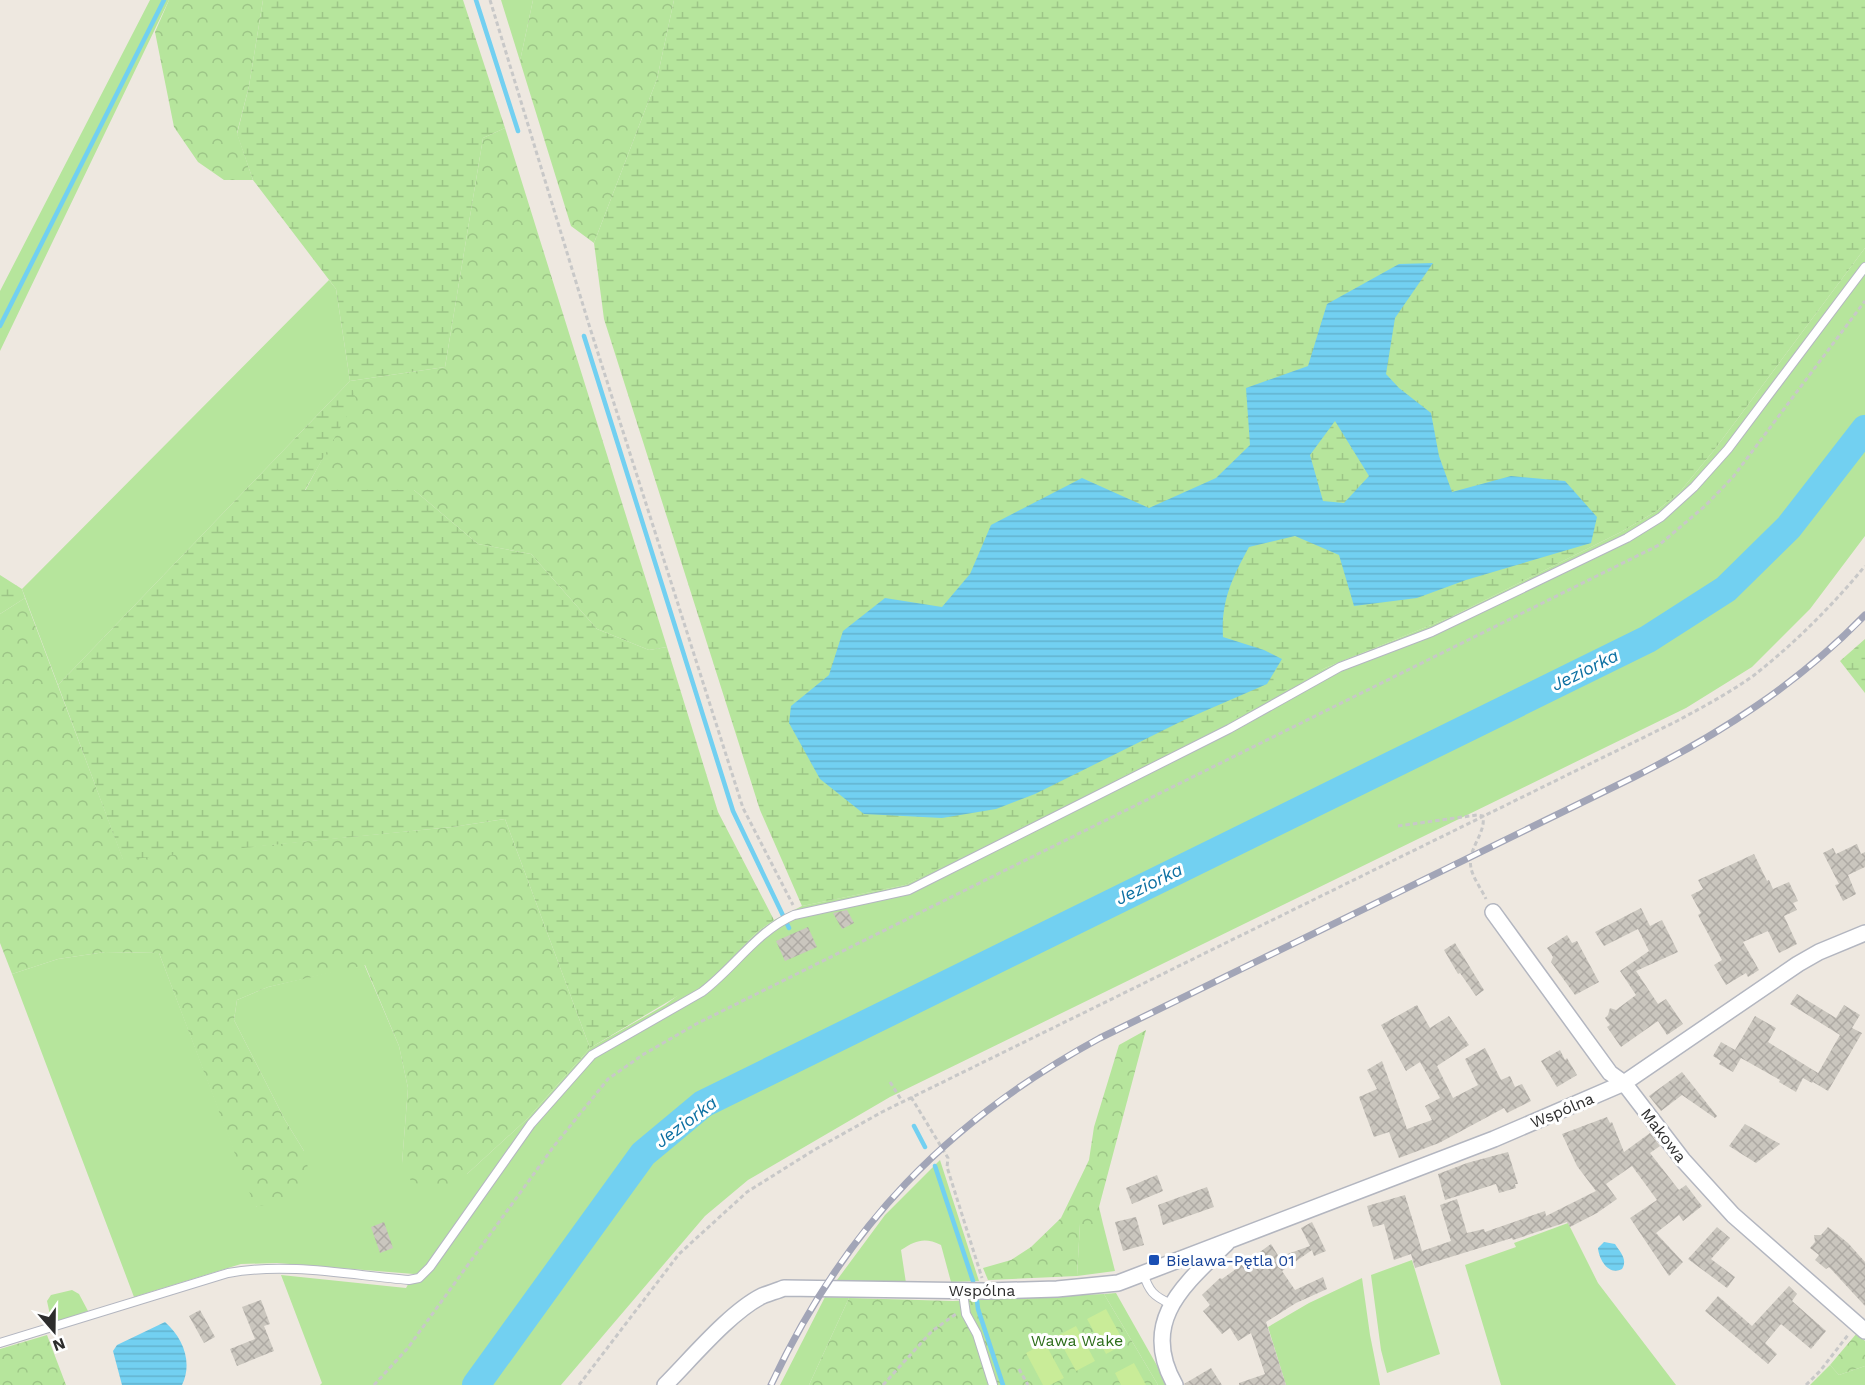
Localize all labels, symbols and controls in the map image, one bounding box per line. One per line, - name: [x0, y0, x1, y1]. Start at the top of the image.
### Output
- water label: Jeziorka: [1548, 644, 1622, 695]
- water label: Jeziorka: [1112, 858, 1186, 909]
- street label: Wspólna: [1528, 1089, 1597, 1132]
- water label: Jeziorka: [651, 1092, 721, 1152]
- street label: Makowa: [1637, 1105, 1690, 1166]
- place label: Bielawa-Pętla 01: [1166, 1251, 1294, 1270]
- marker: Bielawa-Pętla 01: [1147, 1253, 1161, 1267]
- street label: Wspólna: [949, 1281, 1015, 1300]
- north arrow: [24, 1301, 84, 1361]
- park label: Wawa Wake: [1031, 1331, 1123, 1350]
- text: N: [50, 1334, 68, 1356]

